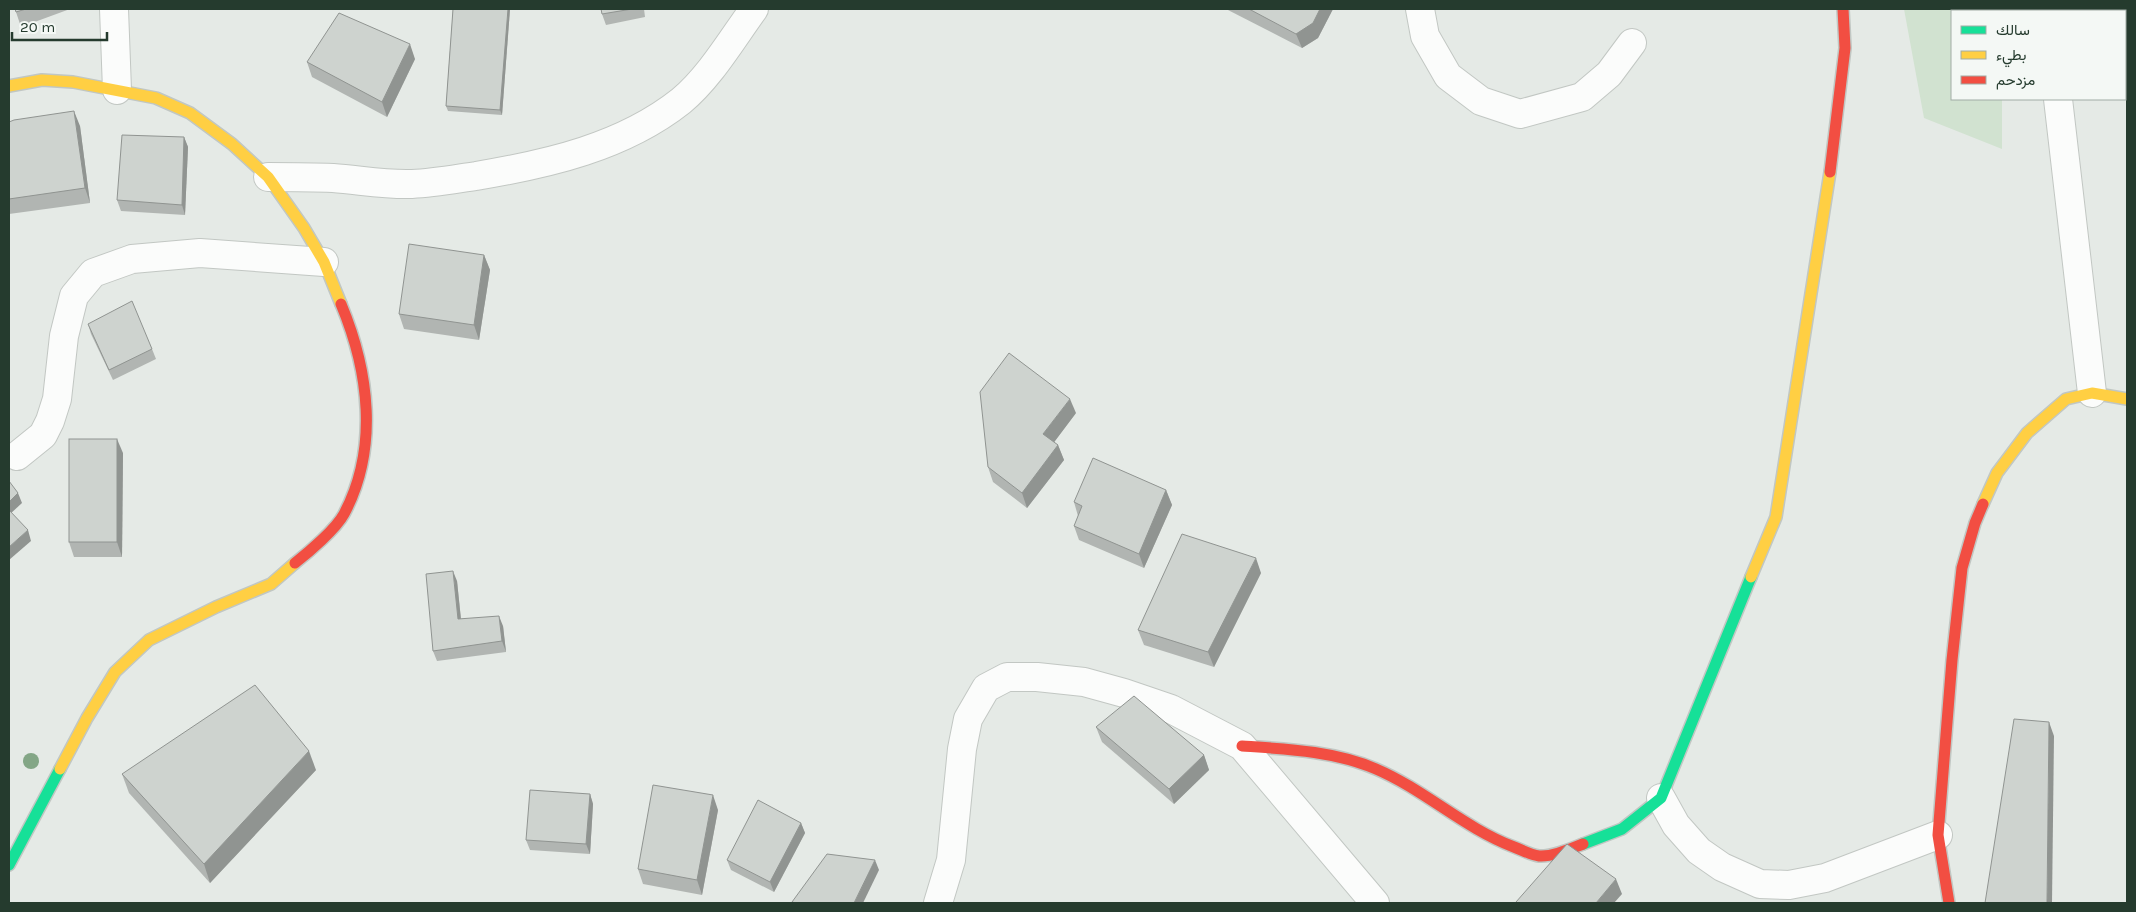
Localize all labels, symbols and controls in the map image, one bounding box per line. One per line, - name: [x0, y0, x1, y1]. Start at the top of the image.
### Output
- scale bar: [12, 10, 108, 42]
- legend: [1951, 10, 2126, 100]
- text: 20 m: [20, 18, 55, 36]
- text: سالك: [1996, 21, 2030, 39]
- text: بطيء: [1996, 46, 2026, 68]
- text: مزدحم: [1996, 71, 2035, 90]

